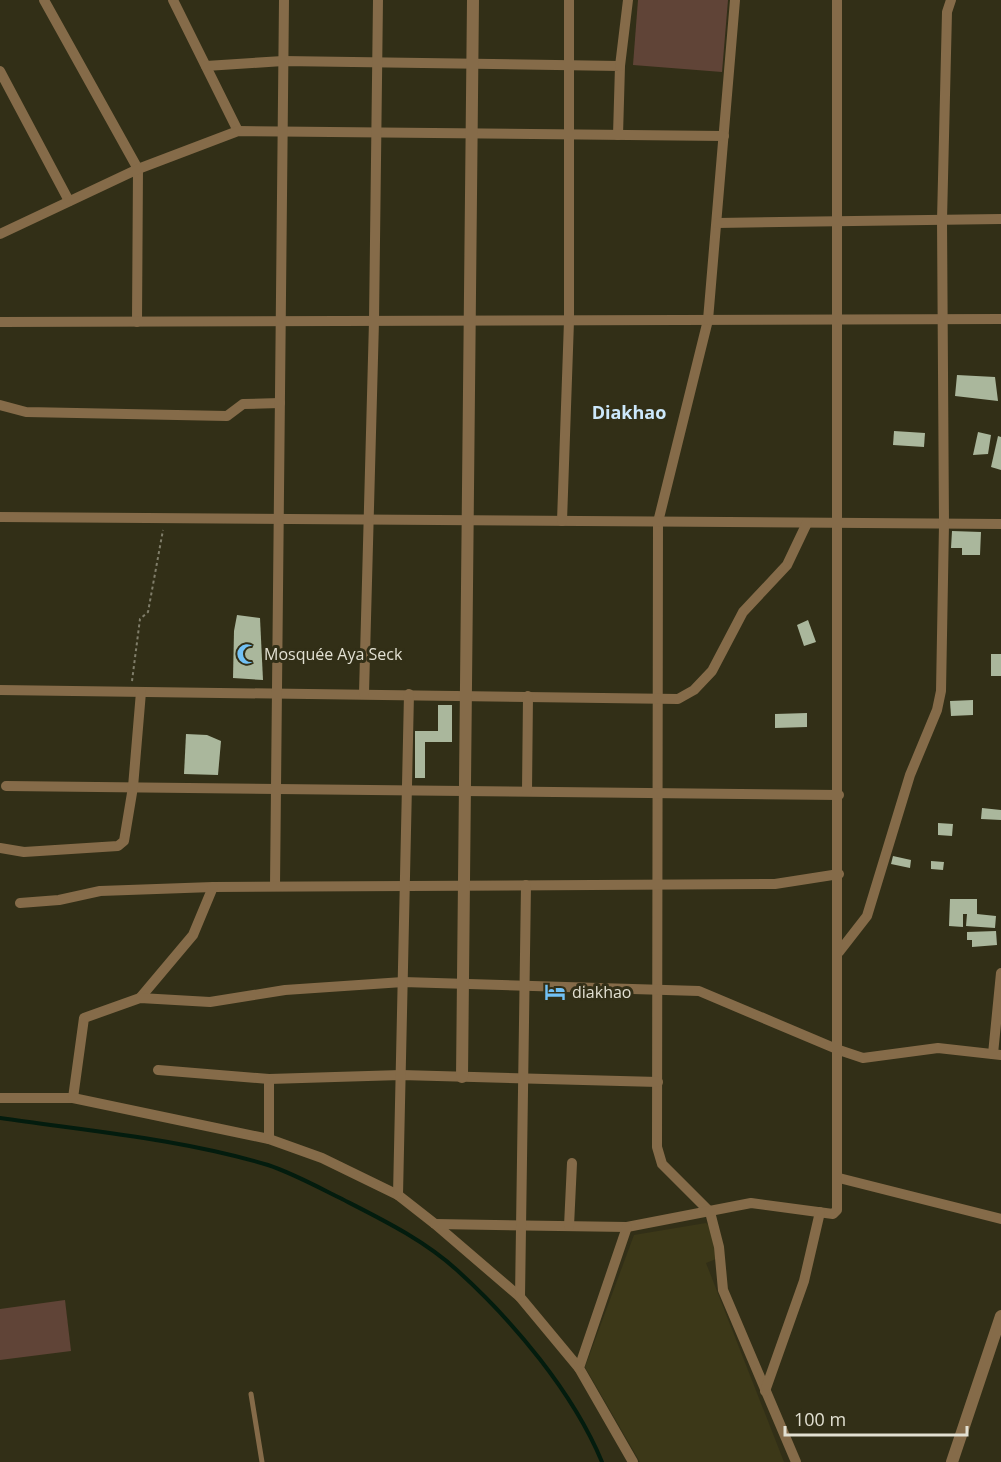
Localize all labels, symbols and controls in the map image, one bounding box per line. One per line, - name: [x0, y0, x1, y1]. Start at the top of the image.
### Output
- district label: Diakhao: [592, 400, 666, 424]
- mosque icon: Mosquée Aya Seck: [235, 642, 259, 666]
- place label: Mosquée Aya Seck: [264, 643, 403, 665]
- hotel icon: diakhao: [543, 980, 567, 1004]
- place label: diakhao: [572, 981, 631, 1003]
- scale bar: [785, 1399, 966, 1437]
- text: 100 m: [794, 1407, 846, 1431]

